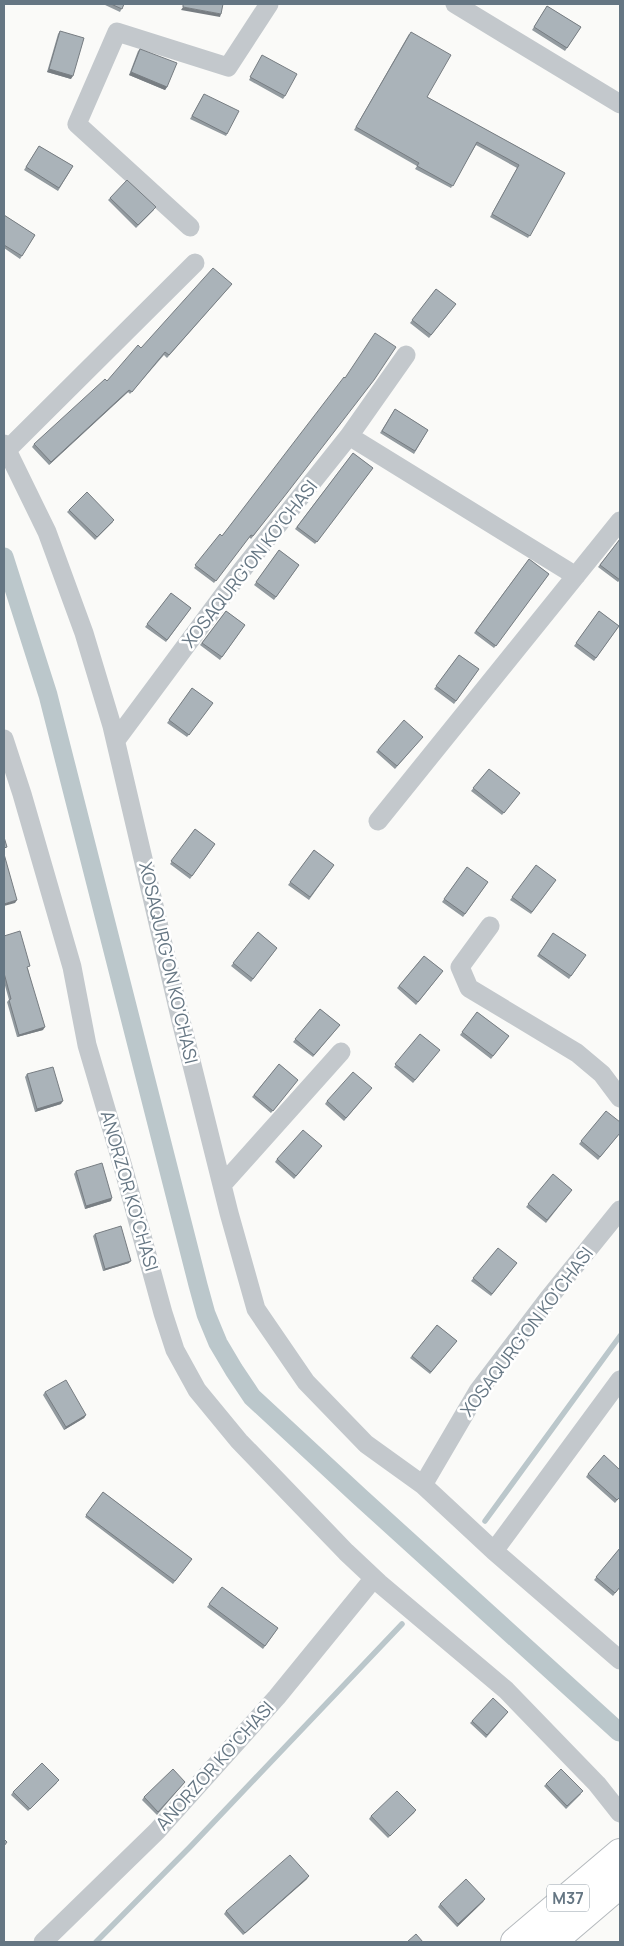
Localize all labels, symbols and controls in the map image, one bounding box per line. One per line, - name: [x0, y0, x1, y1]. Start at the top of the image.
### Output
- street label: XOSAQURG'ON KO'CHASI: [176, 475, 322, 652]
- street label: XOSAQURG'ON KO'CHASI: [134, 859, 204, 1066]
- street label: ANORZOR KO'CHASI: [96, 1108, 164, 1274]
- street label: XOSAQURG'ON KO'CHASI: [454, 1242, 598, 1421]
- street label: ANORZOR KO'CHASI: [150, 1696, 279, 1835]
- road number: M37: [547, 1885, 589, 1912]

